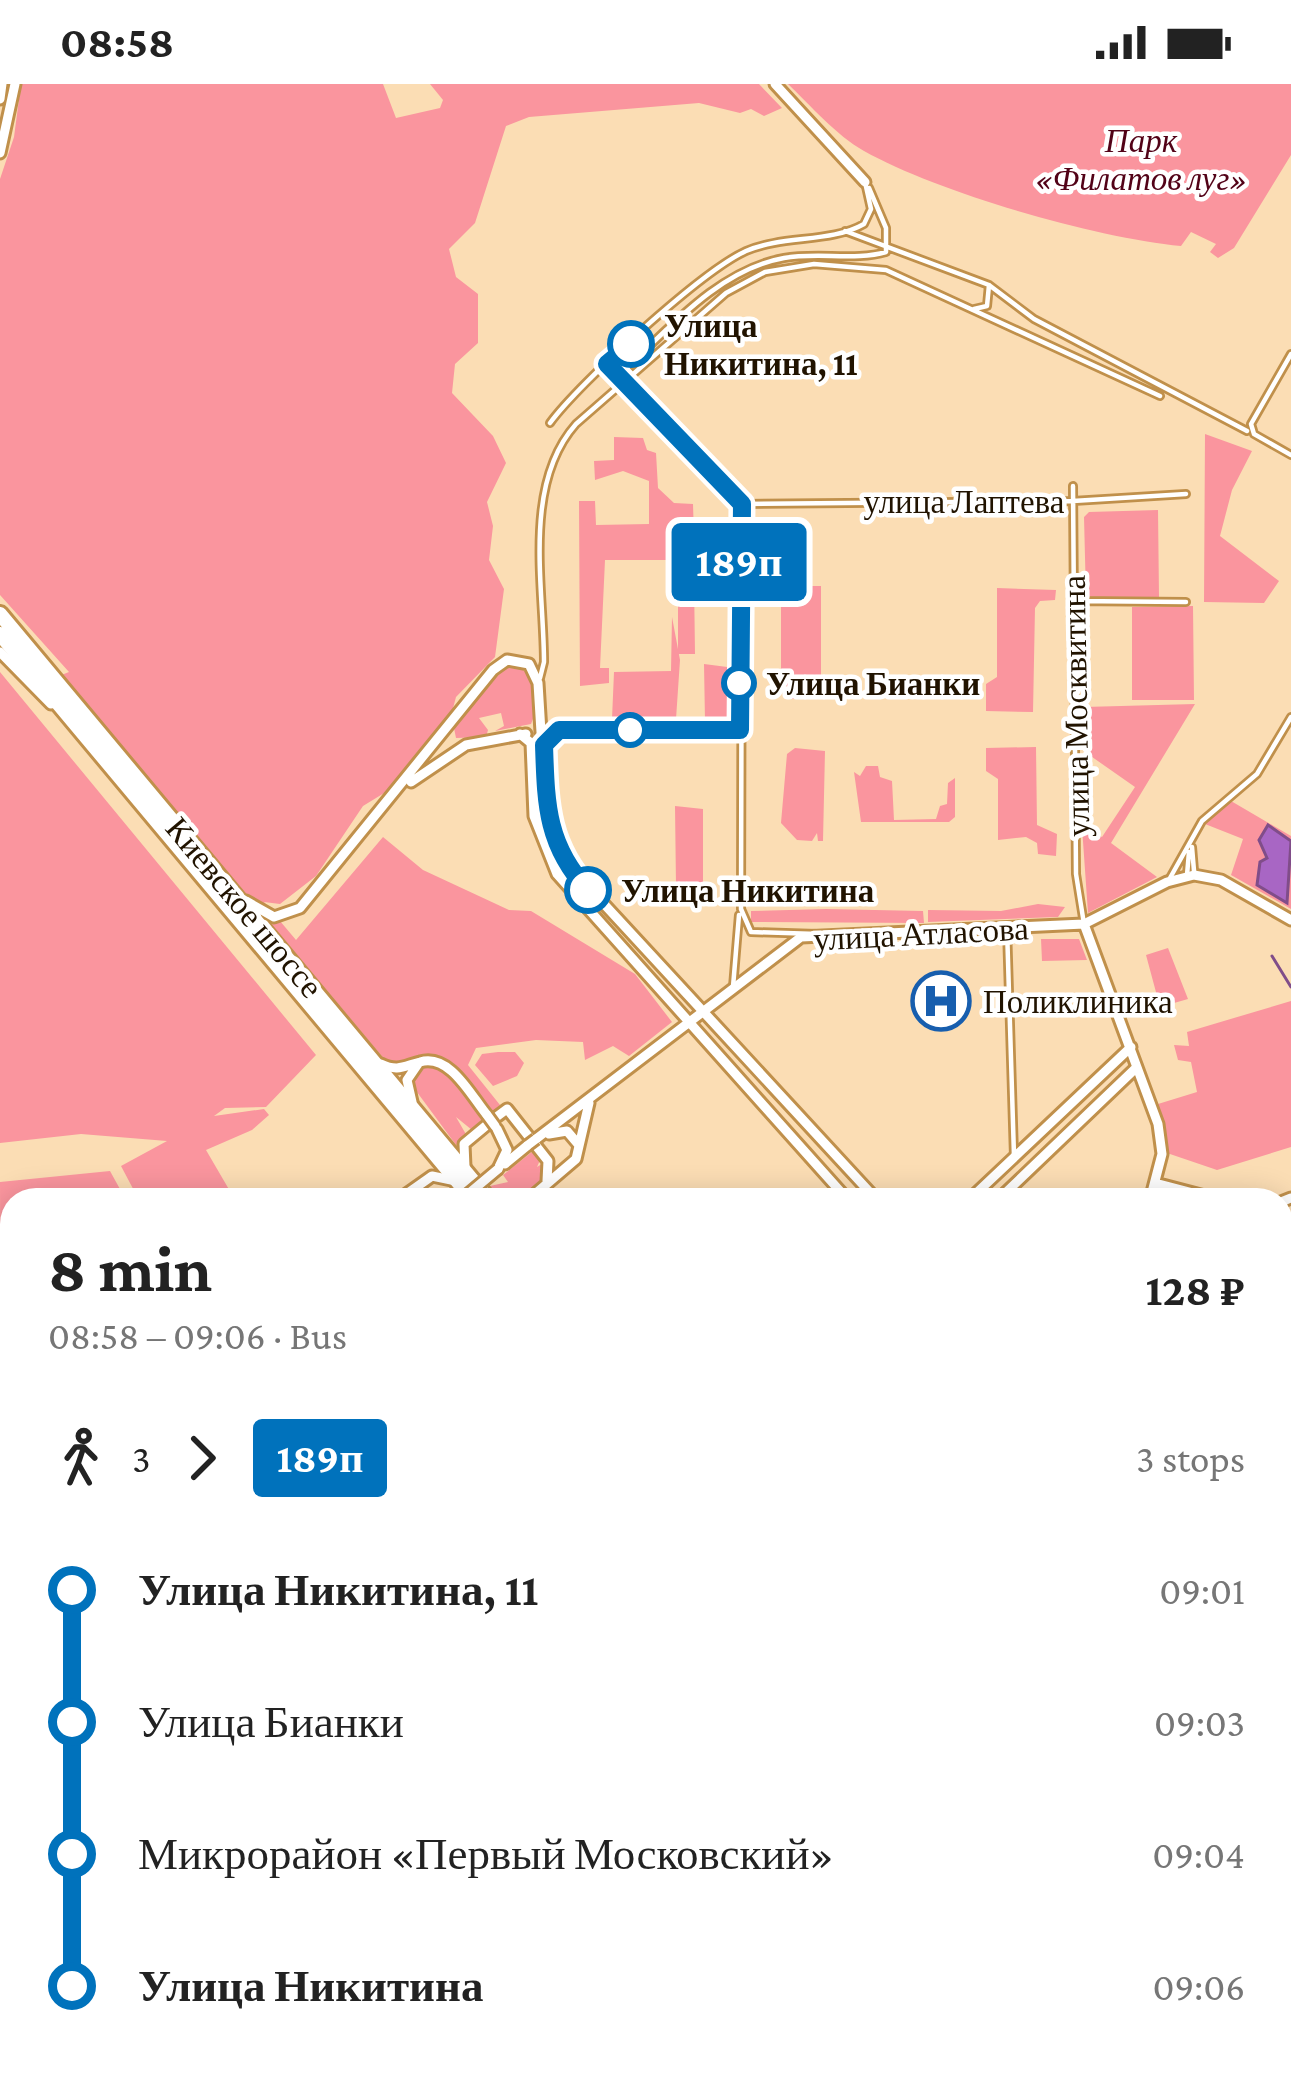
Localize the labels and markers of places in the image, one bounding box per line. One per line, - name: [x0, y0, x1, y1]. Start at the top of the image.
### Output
- place label: Улица Никитина, 11: [664, 307, 858, 382]
- marker: Улица Никитина, 11: [609, 322, 653, 366]
- place label: Улица Бианки: [766, 665, 980, 702]
- marker: Улица Бианки: [723, 667, 755, 699]
- unlabelled marker: [614, 714, 646, 746]
- marker: Улица Никитина: [566, 868, 610, 912]
- place label: Улица Никитина: [621, 872, 874, 909]
- hospital icon: Поликлиника: [910, 970, 972, 1032]
- place label: Поликлиника: [983, 983, 1173, 1020]

